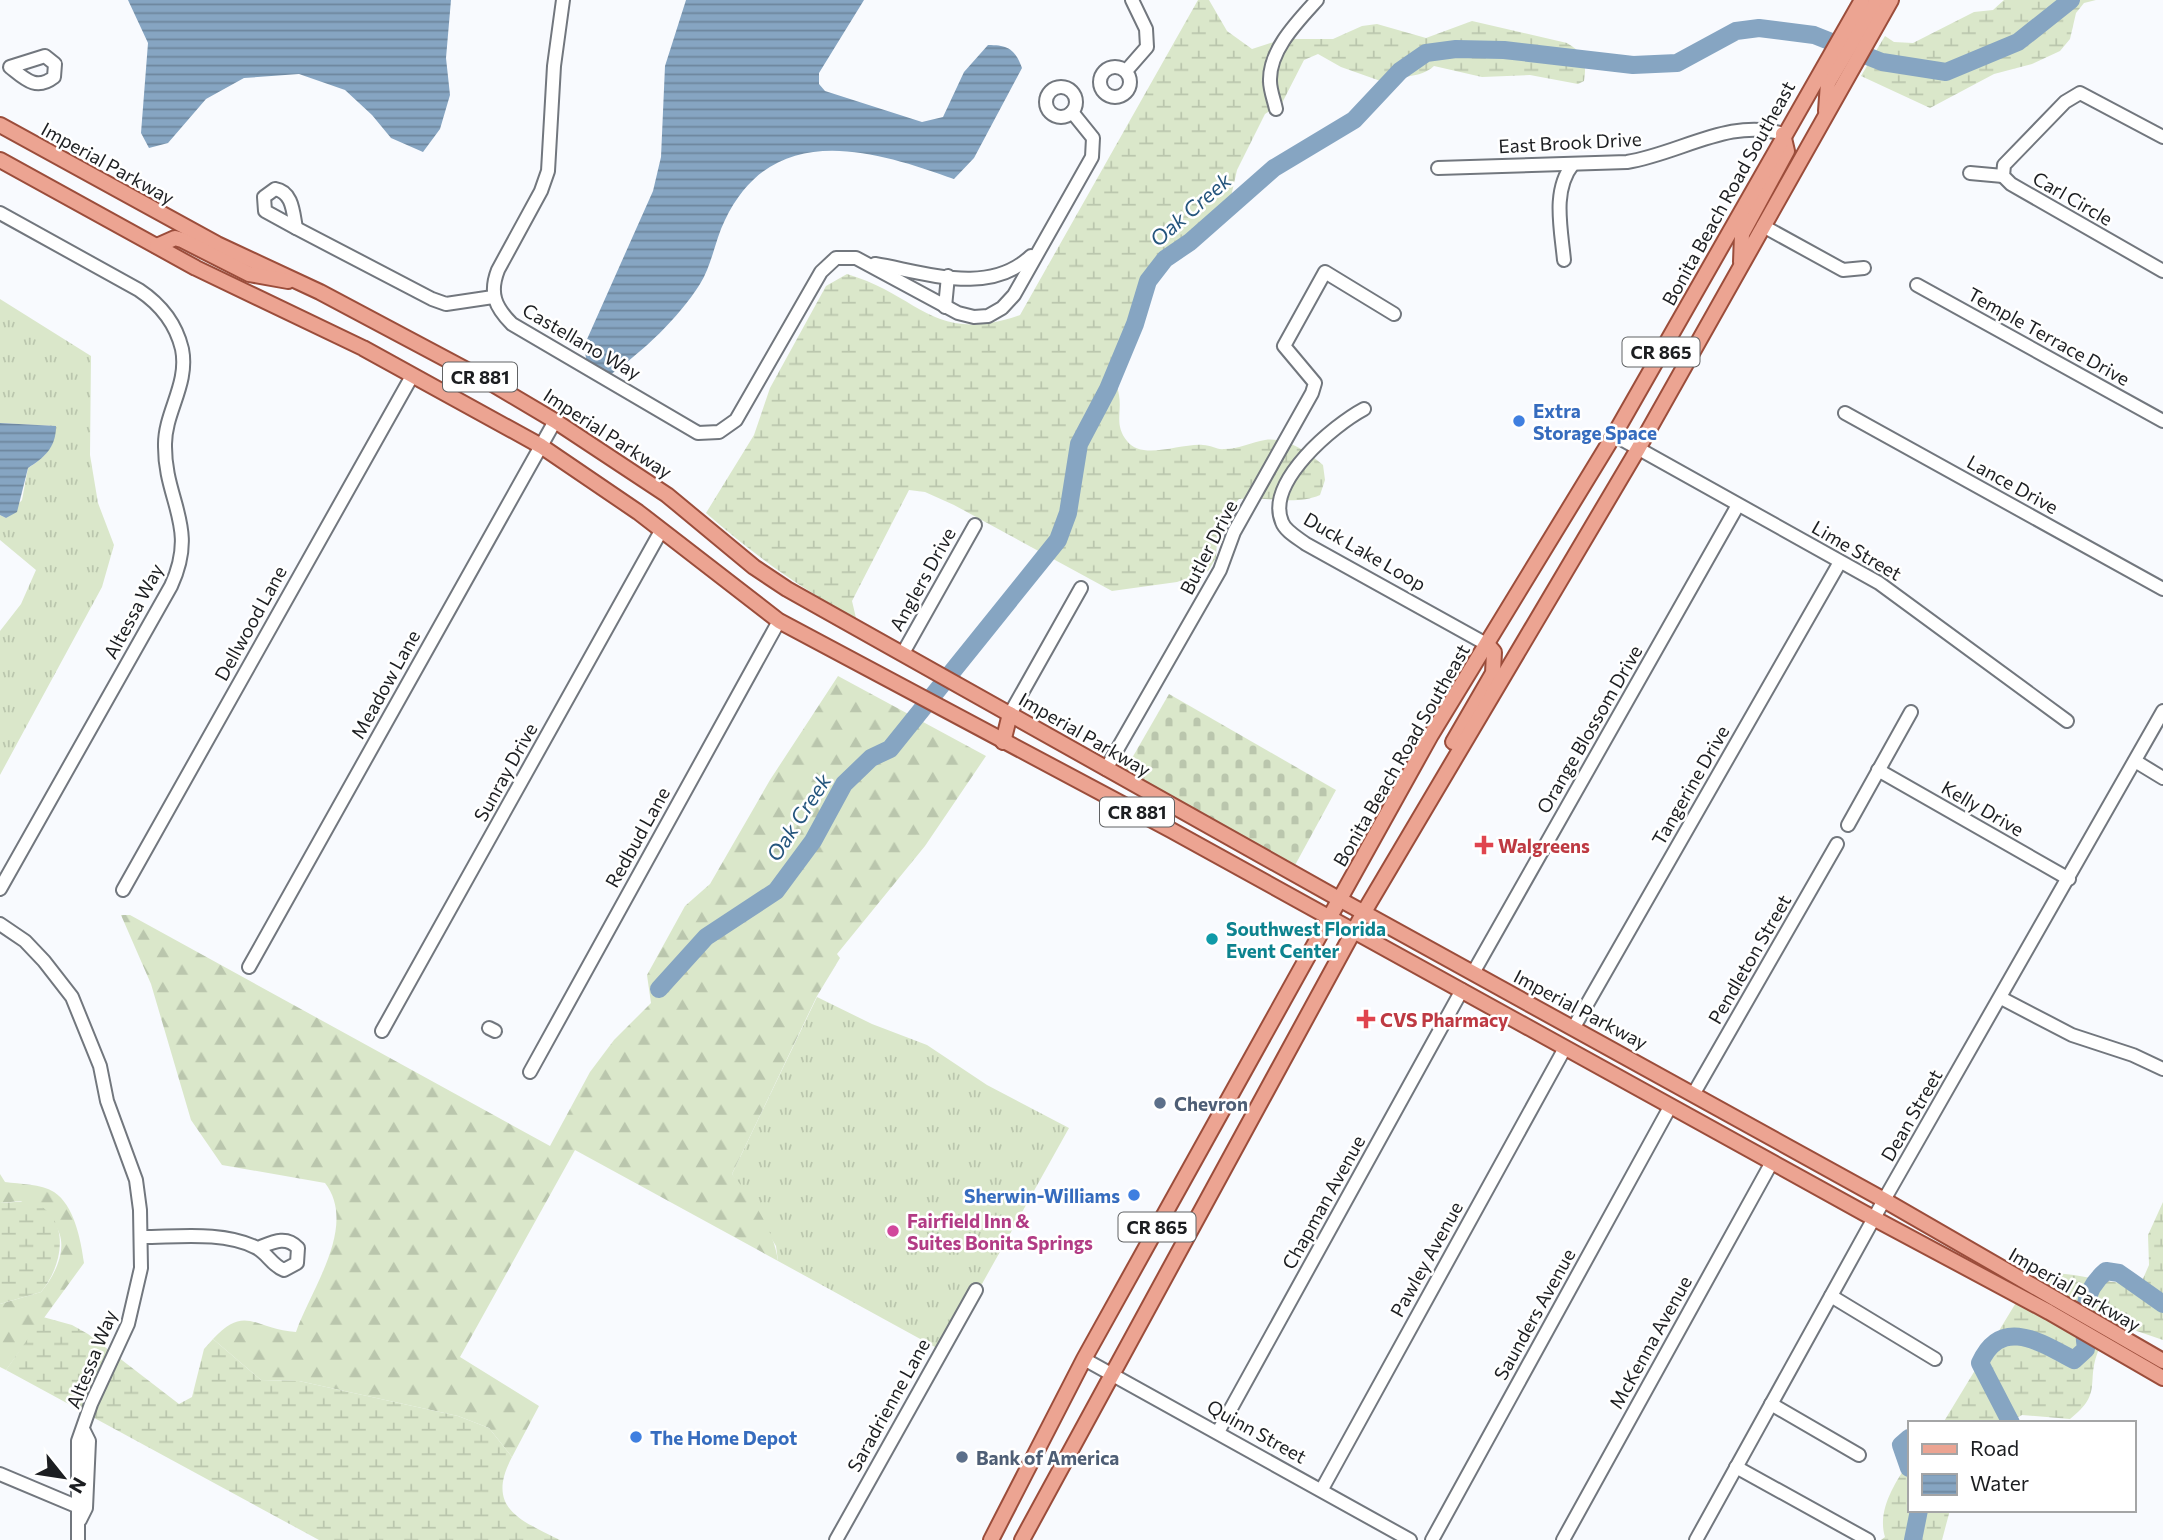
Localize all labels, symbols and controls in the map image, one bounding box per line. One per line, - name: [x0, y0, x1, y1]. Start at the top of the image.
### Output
- street label: Bonita Beach Road Southeast: [1657, 77, 1799, 309]
- street label: Imperial Parkway: [38, 117, 179, 209]
- street label: East Brook Drive: [1498, 127, 1642, 157]
- street label: Carl Circle: [2029, 166, 2117, 230]
- water label: Oak Creek: [1144, 167, 1236, 251]
- street label: Temple Terrace Drive: [1964, 282, 2134, 390]
- street label: Castellano Way: [519, 298, 645, 384]
- road number: CR 865: [1622, 338, 1700, 366]
- road number: CR 881: [443, 362, 517, 391]
- street label: Imperial Parkway: [540, 383, 677, 483]
- place label: Extra Storage Space: [1533, 399, 1657, 444]
- marker: Extra Storage Space: [1511, 413, 1527, 429]
- street label: Lance Drive: [1963, 450, 2063, 518]
- street label: Butler Drive: [1174, 496, 1242, 598]
- street label: Duck Lake Loop: [1300, 507, 1430, 595]
- street label: Lime Street: [1808, 515, 1906, 585]
- street label: Anglers Drive: [884, 523, 960, 635]
- street label: Altessa Way: [98, 559, 168, 662]
- street label: Dellwood Lane: [209, 562, 291, 684]
- street label: Meadow Lane: [346, 626, 424, 742]
- street label: Bonita Beach Road Southeast: [1328, 640, 1474, 870]
- street label: Orange Blossom Drive: [1531, 641, 1647, 817]
- street label: Imperial Parkway: [1015, 687, 1155, 781]
- street label: Sunray Drive: [468, 719, 542, 825]
- street label: Tangerine Drive: [1646, 721, 1734, 849]
- water label: Oak Creek: [760, 768, 836, 866]
- street label: Kelly Drive: [1938, 775, 2028, 841]
- street label: Redbud Lane: [600, 783, 674, 891]
- road number: CR 881: [1100, 798, 1174, 826]
- place label: Walgreens: [1498, 834, 1590, 857]
- marker: Walgreens: [1476, 837, 1492, 853]
- street label: Pendleton Street: [1703, 890, 1795, 1028]
- place label: Southwest Florida Event Center: [1226, 917, 1386, 962]
- marker: Southwest Florida Event Center: [1204, 931, 1220, 947]
- street label: Imperial Parkway: [1510, 964, 1652, 1054]
- place label: CVS Pharmacy: [1380, 1008, 1509, 1031]
- marker: CVS Pharmacy: [1358, 1011, 1374, 1027]
- street label: Dean Street: [1875, 1065, 1947, 1165]
- place label: Chevron: [1174, 1092, 1248, 1115]
- marker: Chevron: [1152, 1095, 1168, 1111]
- street label: Chapman Avenue: [1277, 1131, 1369, 1273]
- place label: Sherwin-Williams: [964, 1184, 1120, 1207]
- marker: Sherwin-Williams: [1126, 1187, 1142, 1203]
- street label: Pawley Avenue: [1385, 1197, 1467, 1321]
- place label: Fairfield Inn & Suites Bonita Springs: [907, 1209, 1093, 1254]
- road number: CR 865: [1118, 1212, 1196, 1242]
- marker: Fairfield Inn & Suites Bonita Springs: [885, 1223, 901, 1239]
- street label: Imperial Parkway: [2005, 1242, 2145, 1336]
- street label: Saunders Avenue: [1488, 1244, 1580, 1384]
- street label: McKenna Avenue: [1604, 1272, 1696, 1412]
- street label: Altessa Way: [61, 1306, 121, 1412]
- street label: Saradrienne Lane: [842, 1334, 934, 1476]
- street label: Quinn Street: [1203, 1394, 1311, 1468]
- legend: [1908, 1421, 2135, 1512]
- place label: The Home Depot: [650, 1426, 797, 1449]
- marker: The Home Depot: [628, 1429, 644, 1445]
- text: Road: [1970, 1435, 2019, 1460]
- north arrow: [28, 1442, 98, 1512]
- place label: Bank of America: [976, 1446, 1119, 1469]
- marker: Bank of America: [954, 1449, 970, 1465]
- text: Water: [1970, 1470, 2029, 1495]
- text: N: [65, 1474, 92, 1498]

